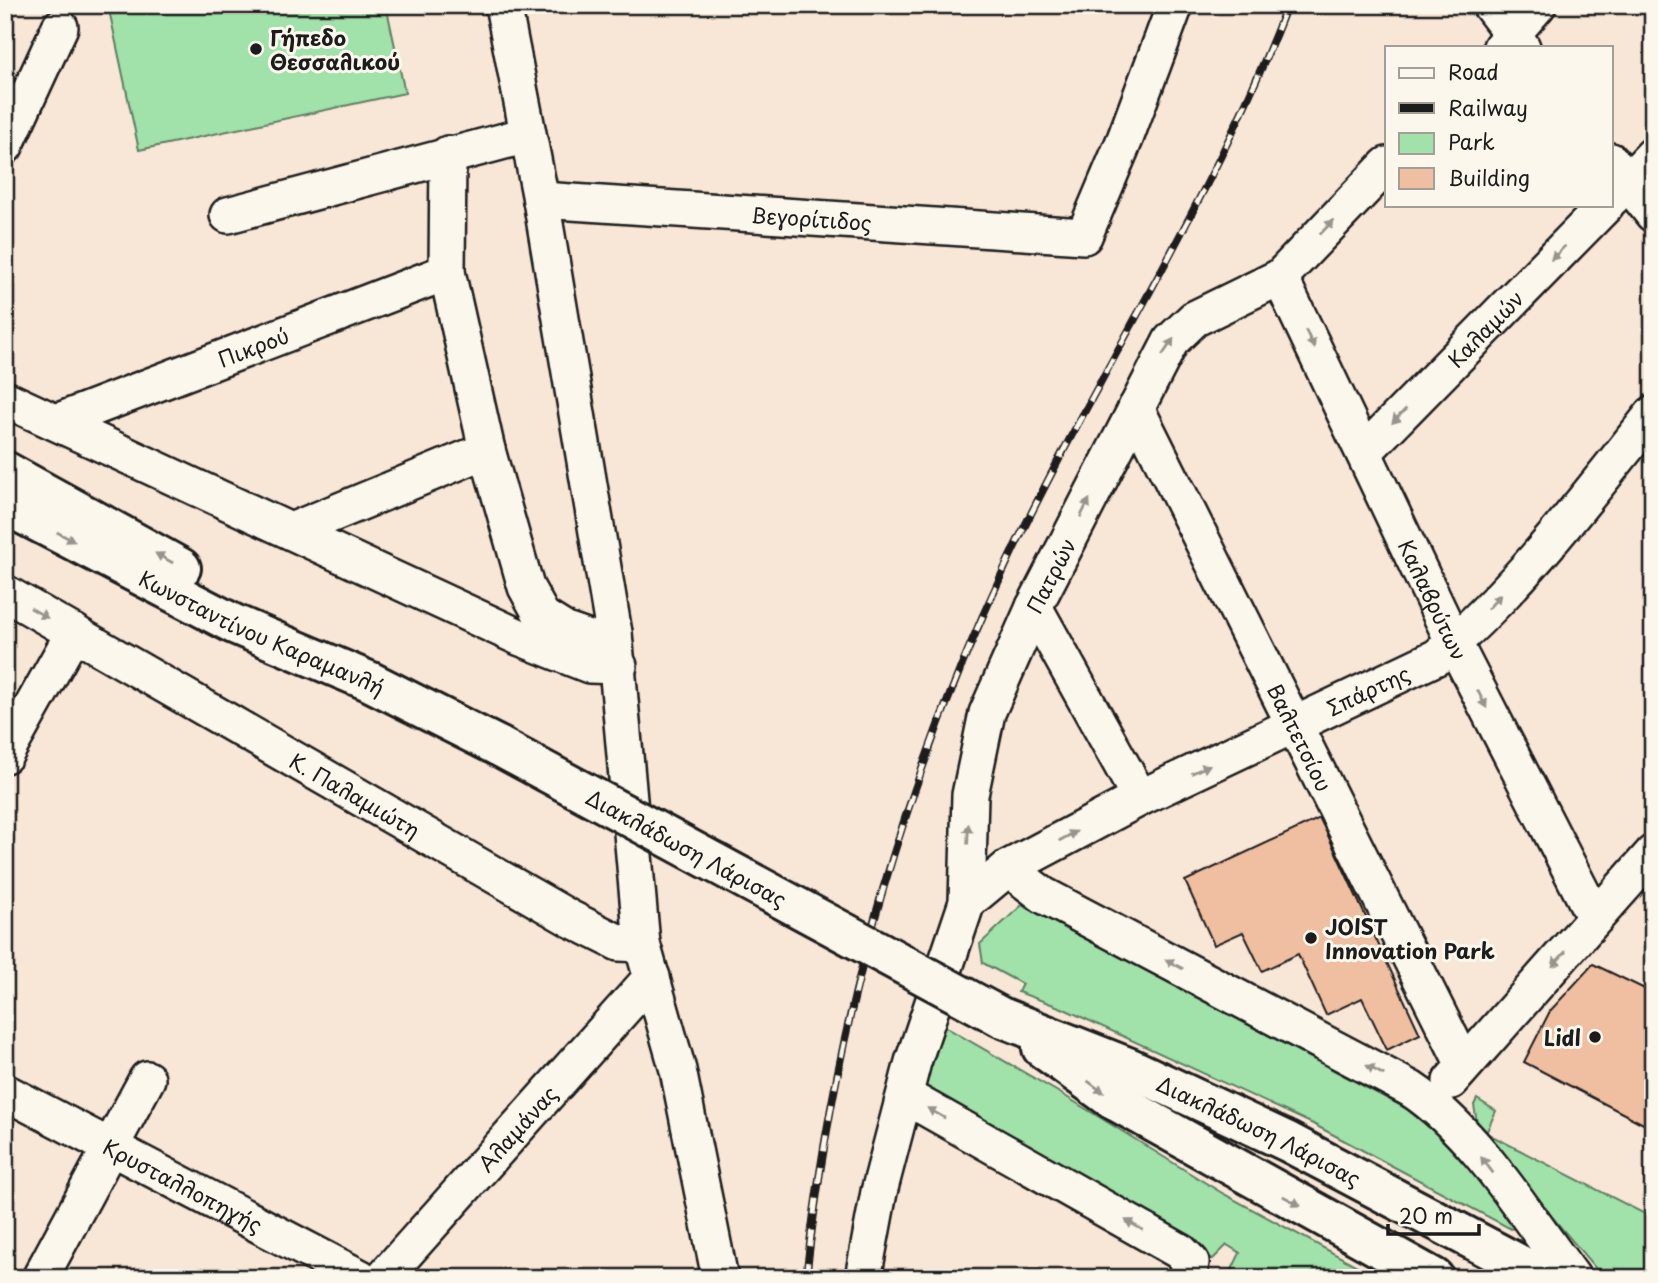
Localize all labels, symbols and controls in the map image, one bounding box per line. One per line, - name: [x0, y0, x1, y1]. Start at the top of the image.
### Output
- place label: Γήπεδο Θεσσαλικού: [270, 21, 400, 77]
- marker: Γήπεδο Θεσσαλικού: [248, 41, 264, 57]
- legend: [1385, 46, 1612, 206]
- text: Road: [1448, 55, 1499, 87]
- text: Railway: [1448, 91, 1528, 123]
- text: Park: [1448, 125, 1495, 157]
- text: Building: [1448, 161, 1530, 193]
- street label: Βεγορίτιδος: [750, 198, 873, 238]
- one-way arrow: [1318, 219, 1334, 236]
- one-way arrow: [1549, 245, 1566, 262]
- street label: Καλαμών: [1440, 282, 1531, 374]
- street label: Πικρού: [213, 318, 293, 375]
- one-way arrow: [1304, 329, 1315, 349]
- one-way arrow: [1161, 338, 1175, 356]
- one-way arrow: [1390, 408, 1407, 425]
- one-way arrow: [1079, 498, 1090, 518]
- one-way arrow: [56, 531, 76, 542]
- street label: Πατρών: [1018, 532, 1083, 619]
- street label: Καλαβρύτων: [1391, 534, 1476, 665]
- one-way arrow: [154, 552, 173, 564]
- street label: Κωνσταντίνου Καραμανλή: [134, 562, 390, 702]
- one-way arrow: [1486, 593, 1501, 610]
- one-way arrow: [30, 606, 49, 619]
- street label: Σπάρτης: [1321, 656, 1415, 723]
- street label: Βαλτετσίου: [1260, 678, 1341, 796]
- one-way arrow: [1476, 689, 1488, 709]
- street label: Κ. Παλαμιώτη: [284, 744, 426, 845]
- one-way arrow: [1191, 763, 1212, 774]
- street label: Διακλάδωση Λάρισας: [581, 781, 793, 915]
- one-way arrow: [962, 823, 973, 845]
- one-way arrow: [1059, 830, 1078, 842]
- place label: JOIST Innovation Park: [1325, 910, 1495, 966]
- marker: JOIST Innovation Park: [1303, 930, 1319, 946]
- one-way arrow: [1551, 950, 1567, 967]
- one-way arrow: [1163, 958, 1183, 970]
- place label: Lidl: [1544, 1021, 1581, 1053]
- marker: Lidl: [1587, 1029, 1603, 1045]
- one-way arrow: [1365, 1064, 1385, 1076]
- street label: Διακλάδωση Λάρισας: [1152, 1067, 1367, 1194]
- street label: Αλαμάνας: [470, 1078, 564, 1178]
- one-way arrow: [1086, 1080, 1105, 1094]
- one-way arrow: [927, 1107, 946, 1119]
- street label: Κρυσταλλοπηγής: [98, 1130, 269, 1240]
- one-way arrow: [1481, 1156, 1495, 1174]
- scale bar: [1388, 1192, 1480, 1236]
- one-way arrow: [1282, 1195, 1302, 1207]
- text: 20 m: [1399, 1199, 1453, 1231]
- one-way arrow: [1124, 1219, 1144, 1231]

